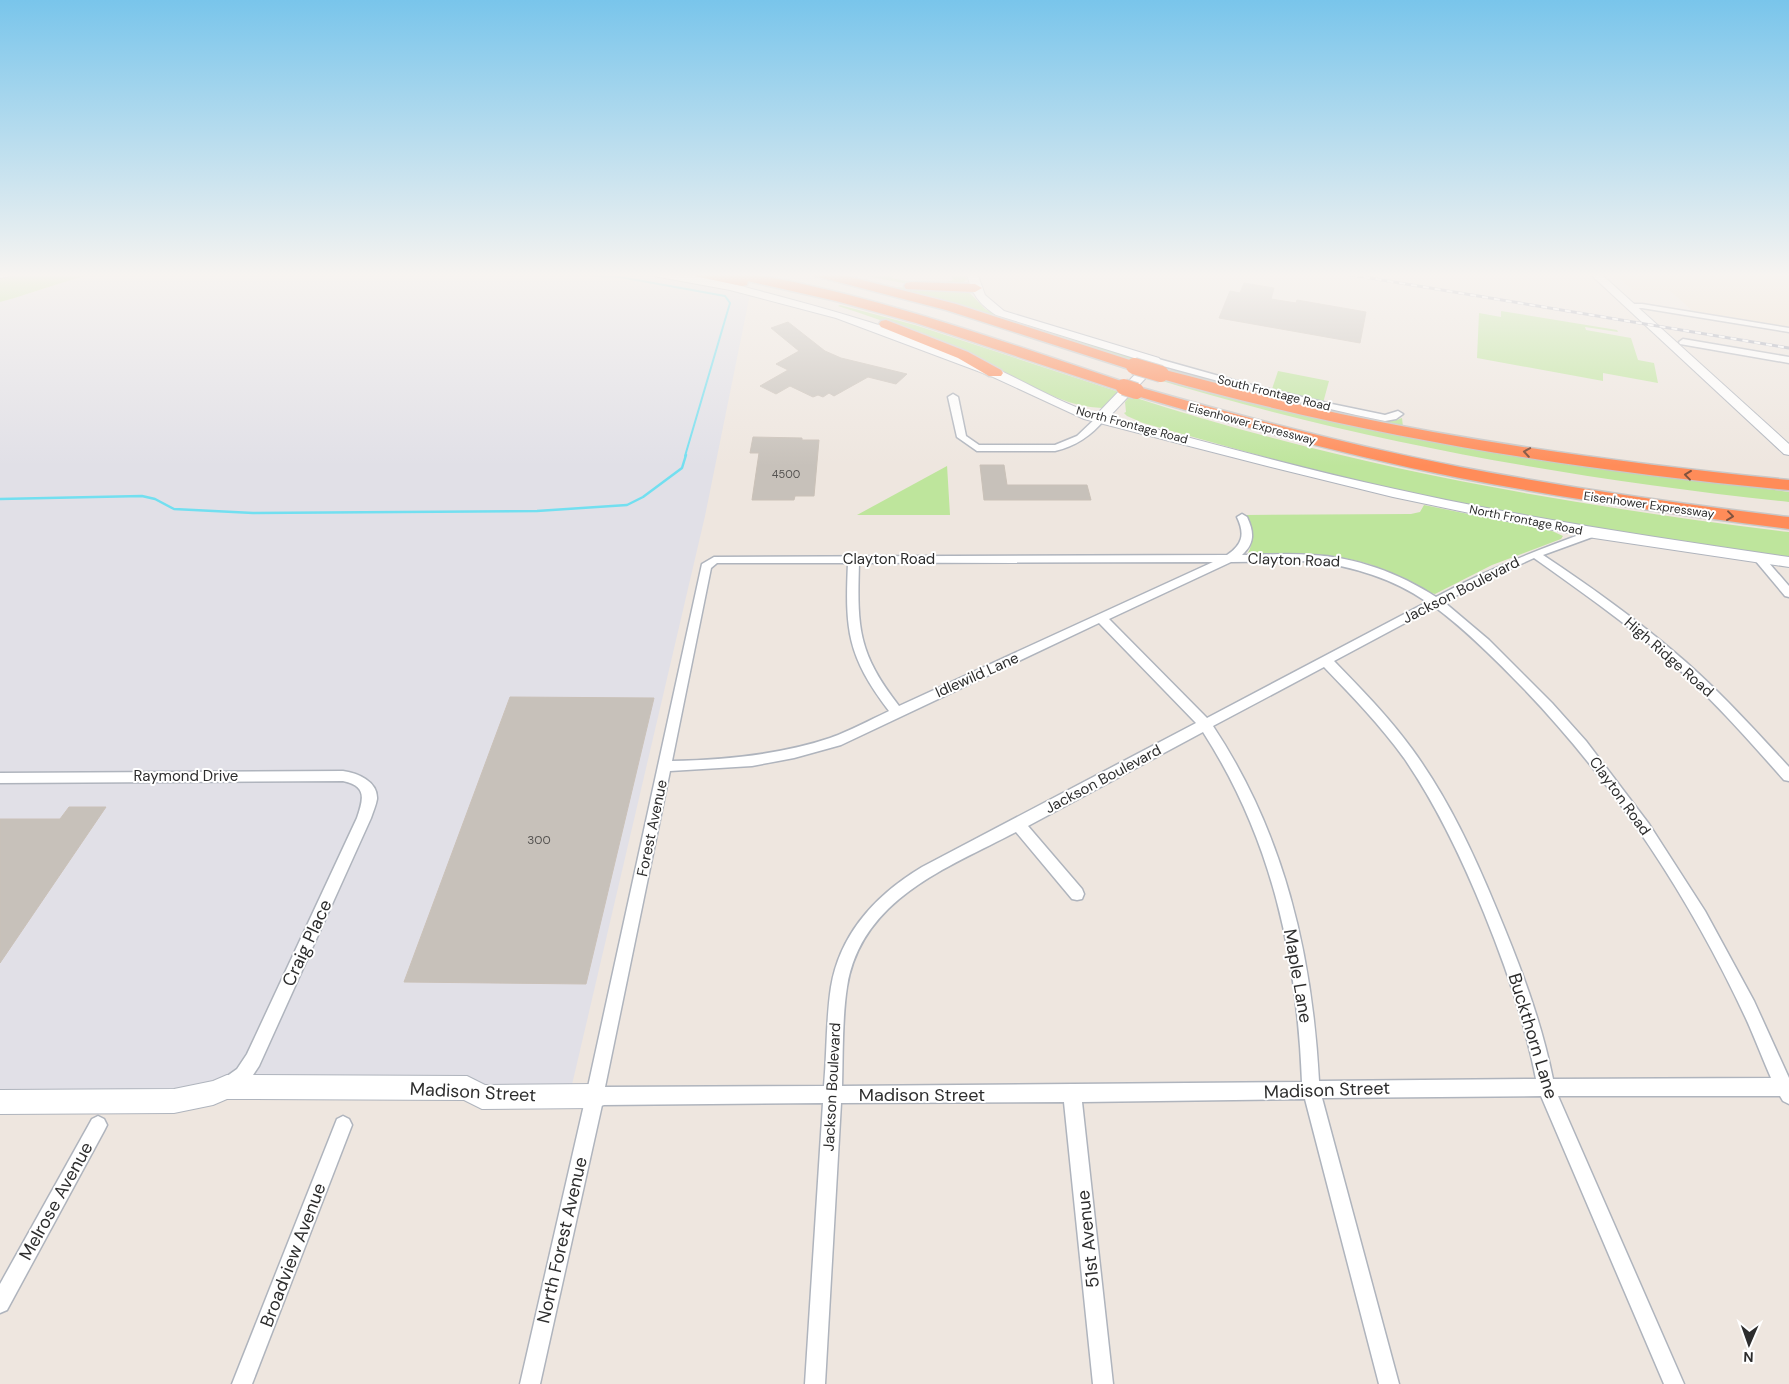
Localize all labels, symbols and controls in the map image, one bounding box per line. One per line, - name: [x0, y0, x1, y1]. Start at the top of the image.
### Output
- street label: South Frontage Road: [1216, 371, 1332, 415]
- street label: Eisenhower Expressway: [1186, 399, 1318, 449]
- street label: North Frontage Road: [1074, 402, 1190, 448]
- one-way arrow: [1523, 448, 1532, 458]
- house number: 4500: [772, 467, 800, 481]
- one-way arrow: [1684, 470, 1692, 481]
- street label: Eisenhower Expressway: [1583, 488, 1716, 522]
- street label: North Frontage Road: [1468, 501, 1584, 539]
- one-way arrow: [1727, 510, 1735, 521]
- street label: Clayton Road: [1247, 548, 1341, 572]
- street label: Clayton Road: [843, 549, 935, 569]
- street label: Jackson Boulevard: [1399, 552, 1523, 628]
- street label: High Ridge Road: [1620, 613, 1718, 701]
- street label: Idlewild Lane: [932, 648, 1022, 702]
- street label: Jackson Boulevard: [1041, 740, 1165, 818]
- street label: Clayton Road: [1585, 753, 1655, 839]
- street label: Raymond Drive: [134, 766, 238, 786]
- street label: Forest Avenue: [632, 778, 672, 878]
- house number: 300: [527, 832, 551, 848]
- street label: Craig Place: [276, 896, 338, 990]
- street label: Maple Lane: [1278, 927, 1318, 1025]
- street label: Buckthorn Lane: [1502, 970, 1564, 1102]
- street label: Jackson Boulevard: [819, 1022, 845, 1152]
- street label: Madison Street: [1263, 1076, 1391, 1104]
- street label: Madison Street: [409, 1077, 537, 1107]
- street label: Madison Street: [859, 1083, 985, 1107]
- street label: Melrose Avenue: [14, 1138, 98, 1264]
- street label: North Forest Avenue: [531, 1154, 593, 1326]
- street label: Broadview Avenue: [255, 1180, 331, 1330]
- street label: 51st Avenue: [1071, 1189, 1105, 1289]
- north arrow: [1724, 1319, 1774, 1369]
- text: N: [1743, 1348, 1754, 1366]

